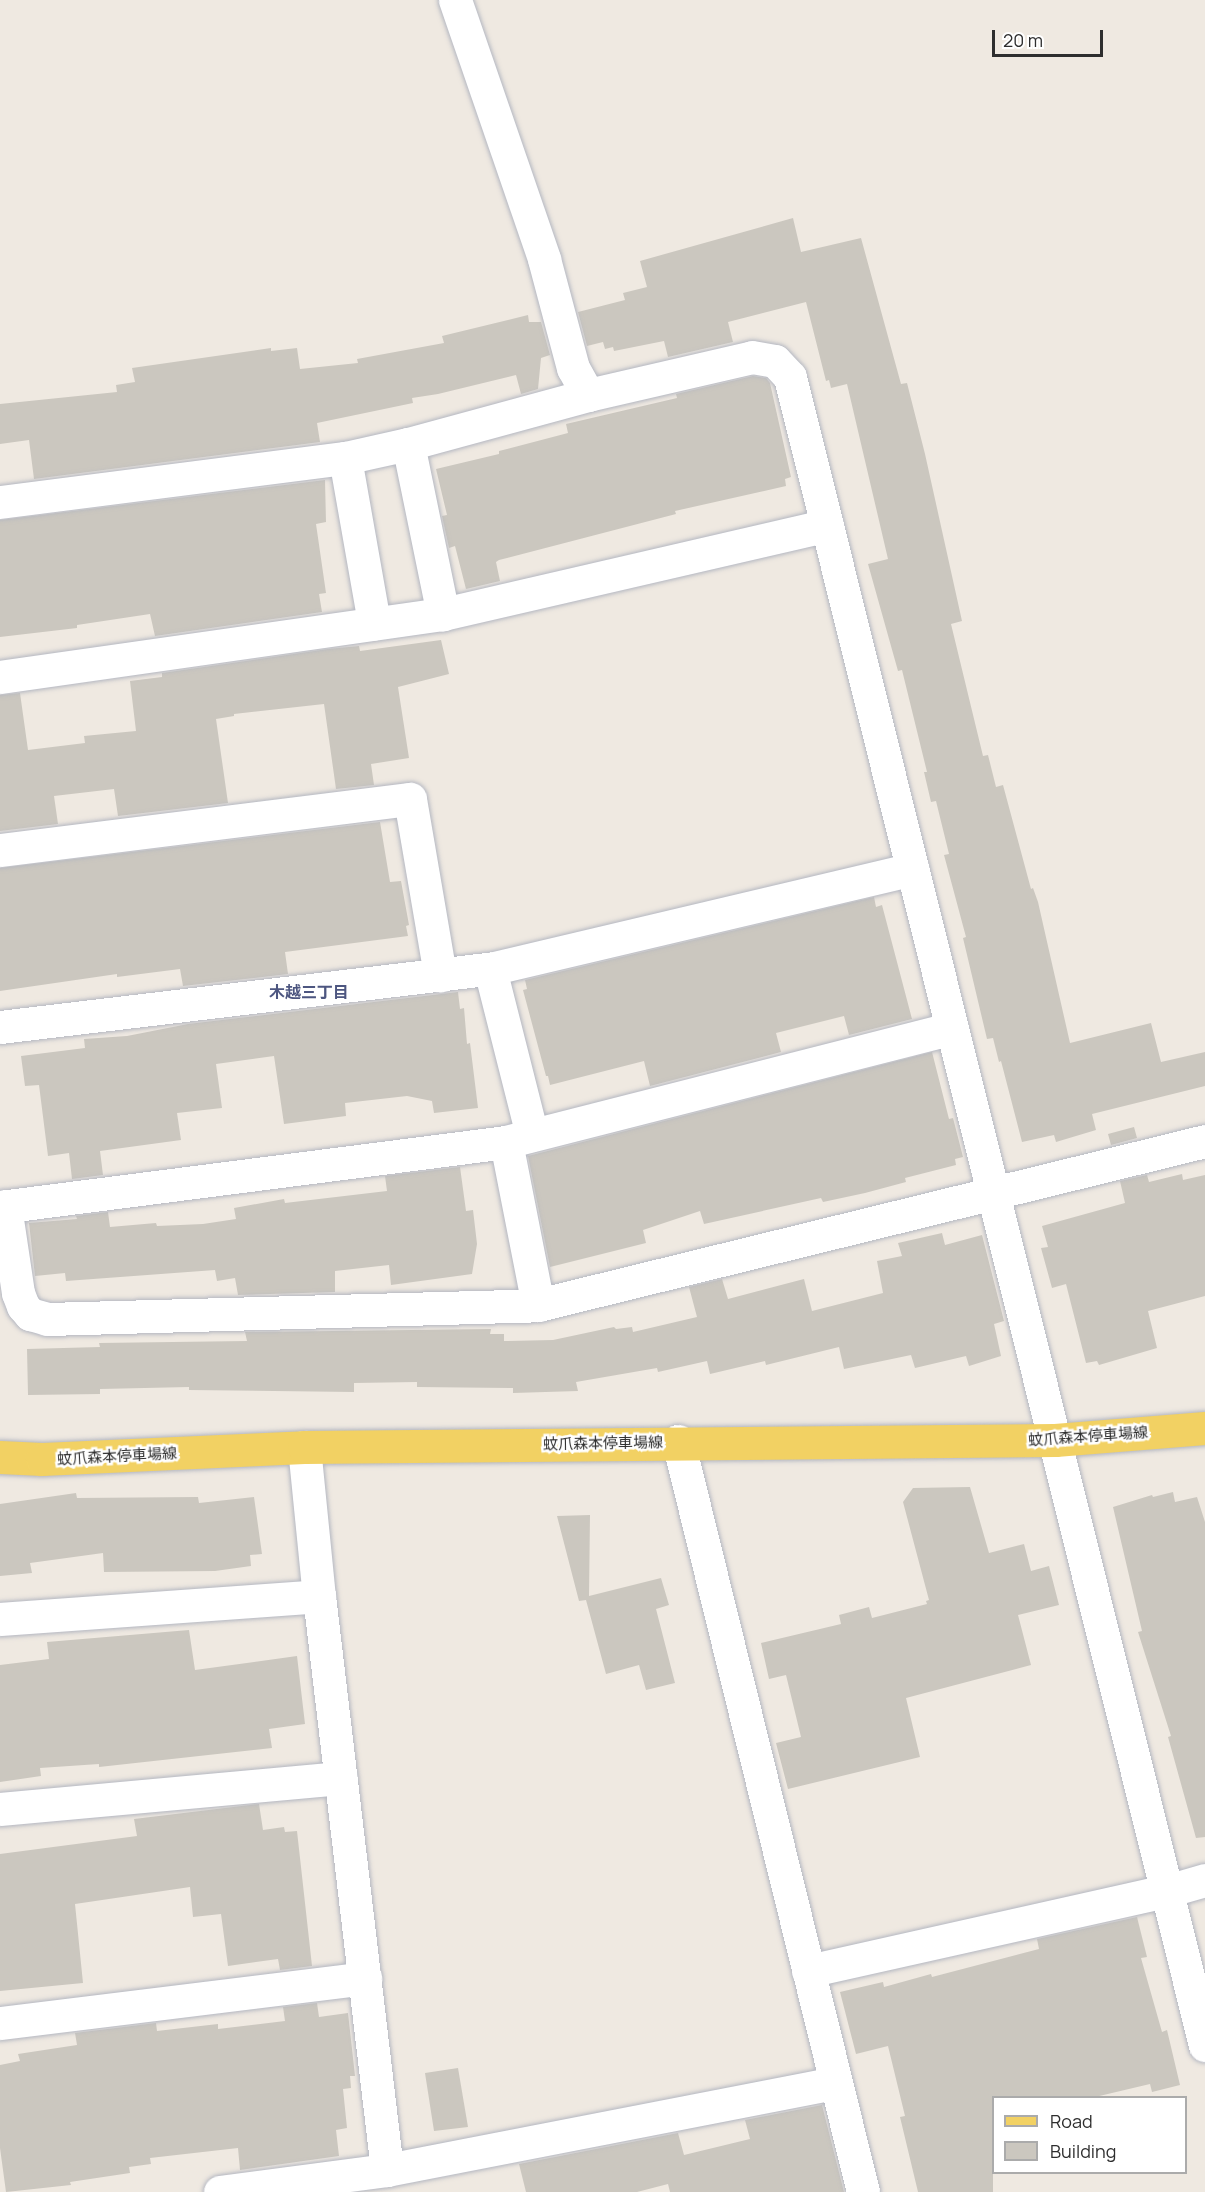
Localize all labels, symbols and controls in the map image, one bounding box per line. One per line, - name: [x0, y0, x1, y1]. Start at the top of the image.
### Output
- scale bar: [995, 18, 1106, 56]
- text: 20 m: [1003, 28, 1043, 52]
- district label: 木越三丁目: [269, 982, 349, 1002]
- street label: 蚊爪森本停車場線: [1028, 1423, 1148, 1449]
- street label: 蚊爪森本停車場線: [543, 1433, 663, 1453]
- street label: 蚊爪森本停車場線: [57, 1444, 177, 1468]
- legend: [992, 2096, 1187, 2174]
- text: Road: [1050, 2109, 1093, 2133]
- text: Building: [1050, 2139, 1116, 2163]

